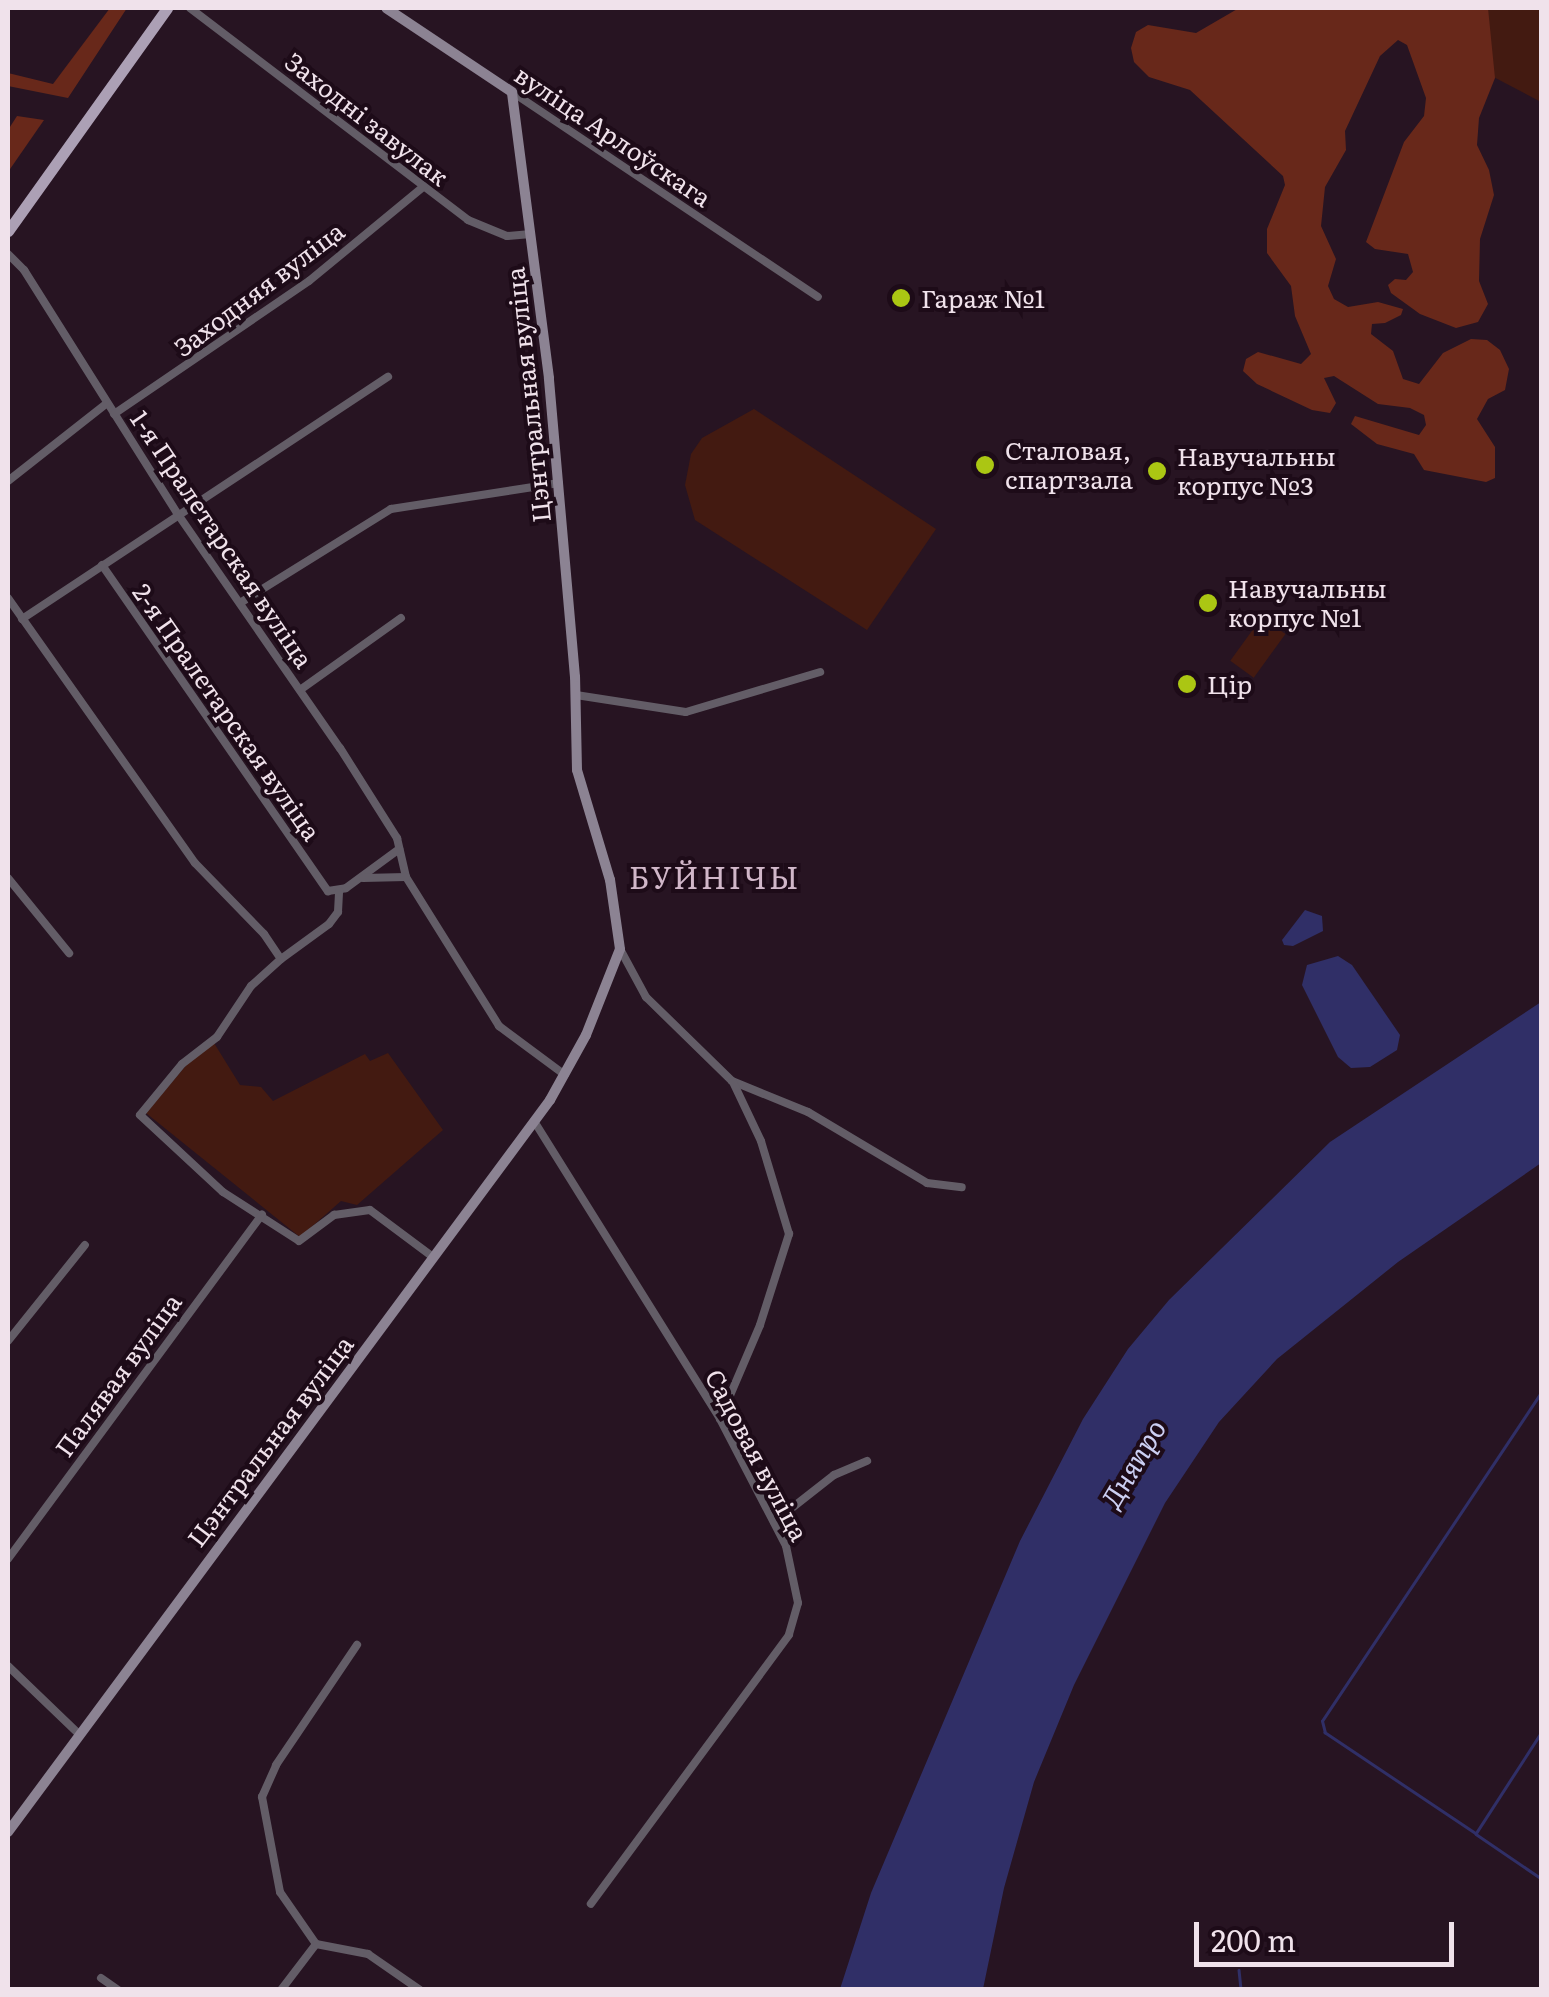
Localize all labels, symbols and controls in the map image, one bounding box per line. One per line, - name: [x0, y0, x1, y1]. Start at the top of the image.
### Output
- street label: Заходні завулак: [280, 46, 454, 192]
- street label: вуліца Арлоўскага: [509, 59, 717, 213]
- street label: Заходняя вуліца: [168, 215, 350, 363]
- street label: Цэнтральная вуліца: [500, 266, 556, 524]
- place label: Гараж №1: [921, 283, 1045, 313]
- marker: Гараж №1: [890, 287, 912, 309]
- street label: 1-я Пралетарская вуліца: [125, 405, 319, 673]
- place label: Сталовая, спартзала: [1005, 436, 1133, 495]
- place label: Навучальны корпус №3: [1177, 442, 1336, 501]
- marker: Сталовая, спартзала: [974, 454, 996, 476]
- marker: Навучальны корпус №3: [1146, 460, 1168, 482]
- place label: Навучальны корпус №1: [1228, 574, 1387, 633]
- street label: 2-я Пралетарская вуліца: [127, 578, 327, 846]
- marker: Навучальны корпус №1: [1197, 592, 1219, 614]
- place label: Цір: [1207, 669, 1252, 699]
- marker: Цір: [1176, 673, 1198, 695]
- district label: БУЙНІЧЫ: [629, 858, 801, 894]
- street label: Палявая вуліца: [49, 1288, 187, 1462]
- street label: Цэнтральная вуліца: [181, 1330, 359, 1552]
- street label: Садовая вуліца: [699, 1364, 815, 1546]
- water label: Дняпро: [1093, 1413, 1171, 1513]
- scale bar: [1199, 1902, 1459, 1964]
- text: 200 m: [1211, 1917, 1296, 1961]

